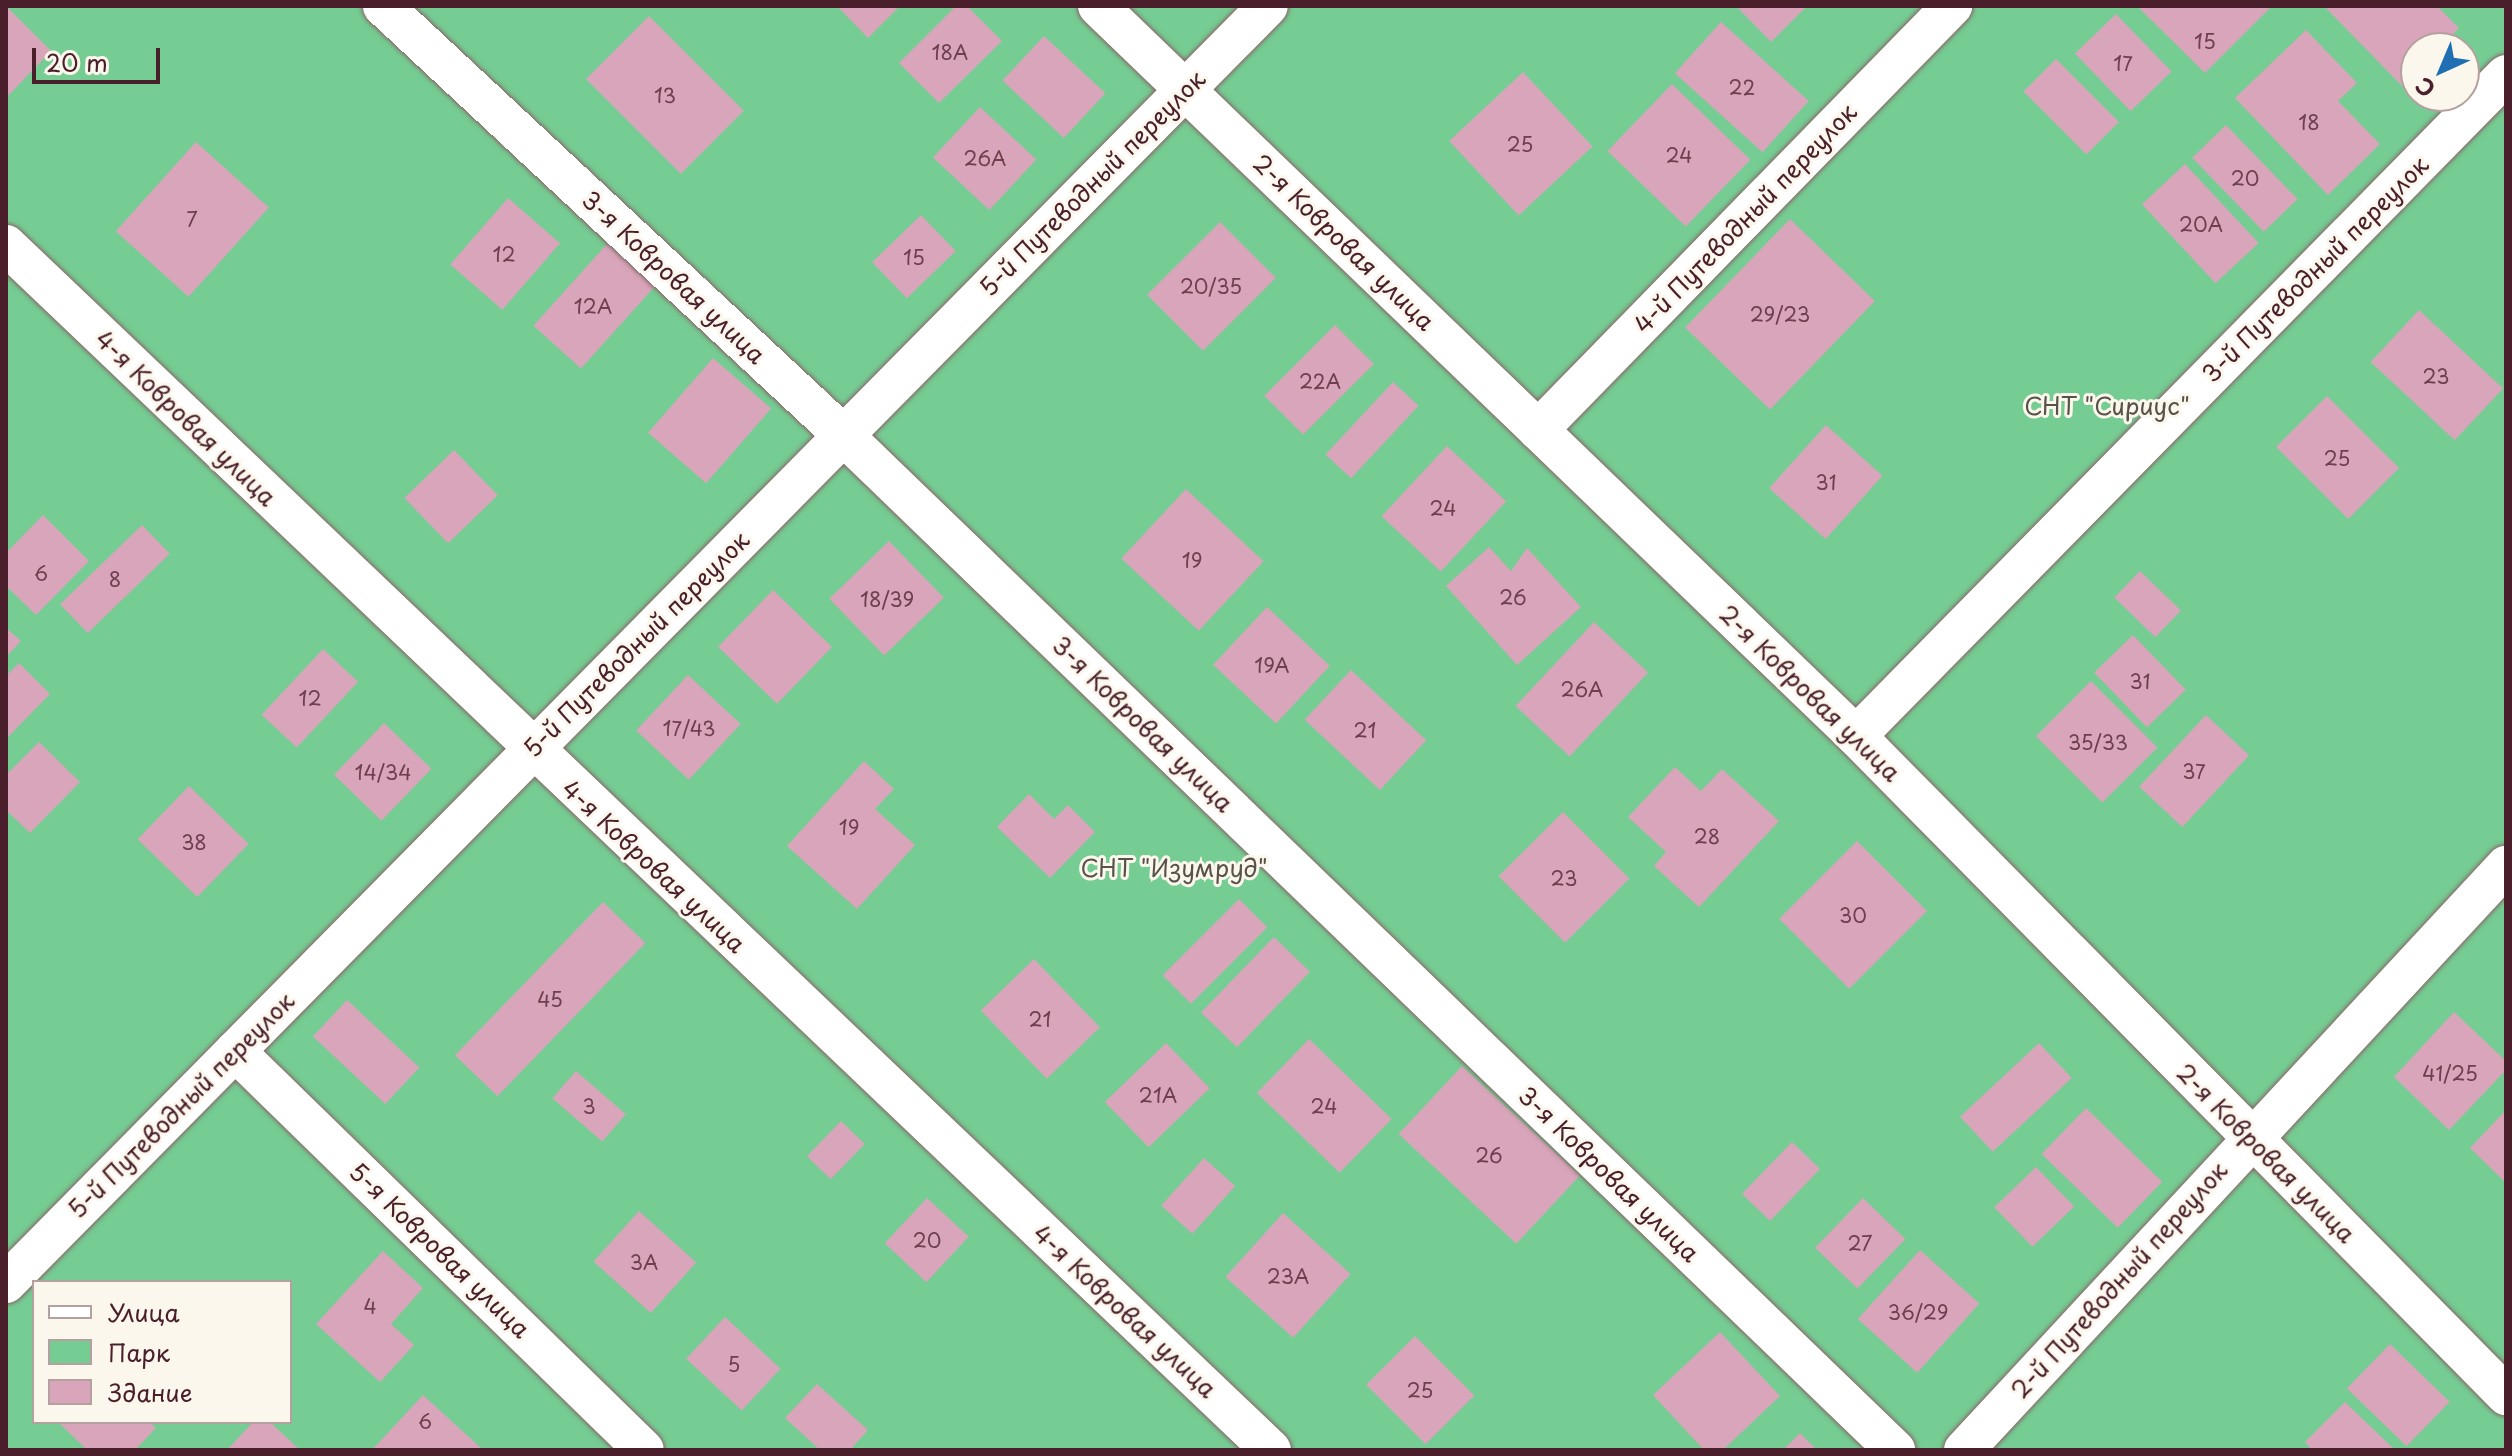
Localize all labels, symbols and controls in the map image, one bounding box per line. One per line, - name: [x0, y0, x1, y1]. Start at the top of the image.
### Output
- house number: 15: [2194, 29, 2216, 53]
- scale bar: [36, 32, 164, 82]
- north arrow: [2400, 32, 2480, 112]
- house number: 18А: [932, 40, 968, 64]
- text: 20 m: [46, 44, 108, 80]
- house number: 17: [2113, 51, 2133, 75]
- street label: 5-й Путеводный переулок: [973, 64, 1211, 302]
- text: С: [2407, 71, 2442, 106]
- house number: 22: [1729, 75, 1755, 99]
- house number: 13: [654, 83, 676, 107]
- street label: 4-й Путеводный переулок: [1627, 97, 1863, 339]
- house number: 18: [2298, 110, 2320, 134]
- house number: 25: [1507, 132, 1533, 156]
- house number: 24: [1666, 143, 1692, 167]
- house number: 26А: [964, 146, 1006, 170]
- street label: 2-я Ковровая улица: [1247, 148, 1441, 336]
- street label: 3-й Путеводный переулок: [2195, 149, 2435, 389]
- house number: 20: [2231, 166, 2259, 190]
- street label: 3-я Ковровая улица: [576, 184, 772, 370]
- house number: 7: [186, 207, 198, 231]
- house number: 20А: [2179, 212, 2223, 236]
- house number: 12: [492, 242, 516, 266]
- house number: 15: [903, 245, 925, 269]
- house number: 20/35: [1180, 274, 1242, 298]
- house number: 12А: [574, 294, 612, 318]
- house number: 29/23: [1750, 302, 1810, 326]
- street label: 4-я Ковровая улица: [89, 324, 283, 512]
- house number: 23: [2422, 364, 2450, 388]
- house number: 22А: [1299, 369, 1341, 393]
- park label: СНТ "Сириус": [2024, 392, 2190, 420]
- house number: 25: [2324, 446, 2350, 470]
- house number: 31: [1816, 470, 1836, 494]
- house number: 24: [1430, 496, 1456, 520]
- street label: 5-й Путеводный переулок: [517, 525, 755, 763]
- house number: 19: [1182, 548, 1202, 572]
- house number: 6: [34, 561, 48, 585]
- house number: 8: [109, 567, 121, 591]
- house number: 26: [1499, 585, 1527, 609]
- house number: 18/39: [860, 587, 914, 611]
- street label: 2-я Ковровая улица: [1713, 599, 1907, 787]
- street label: 3-я Ковровая улица: [1046, 630, 1240, 818]
- house number: 19А: [1254, 653, 1290, 677]
- house number: 31: [2130, 669, 2150, 693]
- house number: 26А: [1561, 677, 1603, 701]
- house number: 12: [298, 686, 322, 710]
- house number: 17/43: [662, 716, 716, 740]
- house number: 21: [1353, 718, 1377, 742]
- house number: 35/33: [2068, 730, 2128, 754]
- house number: 37: [2182, 759, 2206, 783]
- house number: 14/34: [355, 760, 411, 784]
- street label: 4-я Ковровая улица: [556, 773, 752, 959]
- house number: 19: [839, 815, 859, 839]
- house number: 28: [1694, 824, 1720, 848]
- house number: 38: [181, 830, 207, 854]
- park label: СНТ "Изумруд": [1080, 854, 1268, 882]
- house number: 23: [1550, 866, 1578, 890]
- house number: 30: [1839, 903, 1867, 927]
- street label: 5-й Путеводный переулок: [62, 986, 300, 1224]
- house number: 45: [537, 987, 563, 1011]
- house number: 21: [1028, 1007, 1052, 1031]
- street label: 2-я Ковровая улица: [2170, 1057, 2362, 1249]
- house number: 41/25: [2422, 1061, 2478, 1085]
- street label: 3-я Ковровая улица: [1512, 1080, 1706, 1268]
- house number: 21А: [1139, 1083, 1177, 1107]
- house number: 3: [582, 1094, 596, 1118]
- house number: 24: [1311, 1094, 1337, 1118]
- house number: 26: [1475, 1143, 1503, 1167]
- street label: 2-й Путеводный переулок: [2005, 1155, 2233, 1405]
- street label: 5-я Ковровая улица: [344, 1156, 536, 1344]
- street label: 4-я Ковровая улица: [1027, 1218, 1223, 1404]
- house number: 20: [913, 1228, 941, 1252]
- house number: 27: [1848, 1231, 1872, 1255]
- house number: 3А: [630, 1250, 658, 1274]
- house number: 23А: [1267, 1264, 1309, 1288]
- legend: [32, 1280, 292, 1424]
- text: Улица: [108, 1294, 180, 1330]
- house number: 4: [363, 1294, 377, 1318]
- house number: 36/29: [1888, 1300, 1948, 1324]
- text: Парк: [108, 1334, 170, 1370]
- house number: 5: [728, 1352, 740, 1376]
- text: Здание: [108, 1374, 193, 1410]
- house number: 25: [1407, 1378, 1433, 1402]
- house number: 6: [418, 1409, 432, 1433]

